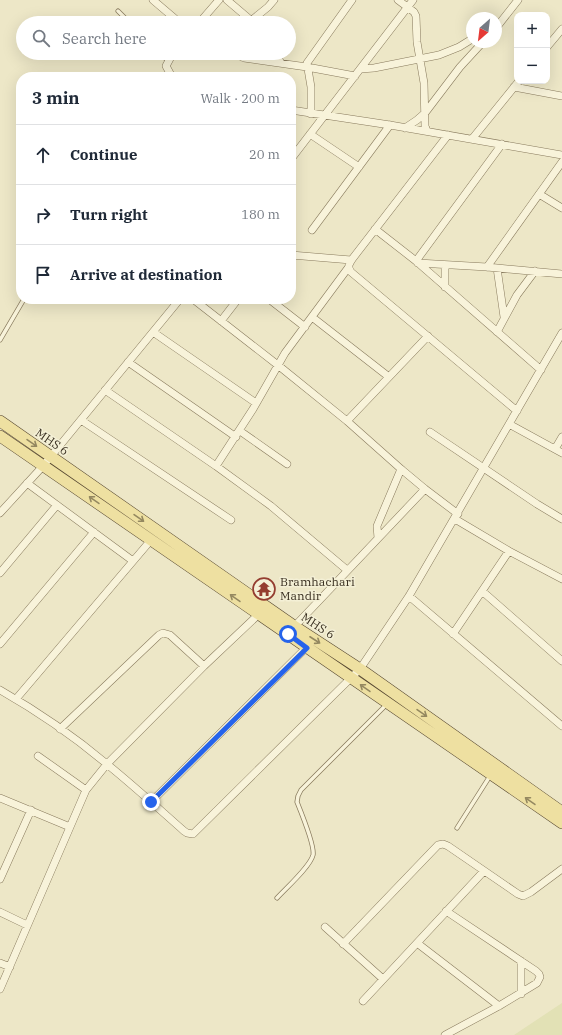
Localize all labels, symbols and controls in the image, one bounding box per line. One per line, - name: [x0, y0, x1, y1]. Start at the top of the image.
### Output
- north arrow: [466, 12, 502, 48]
- map controls: [514, 12, 550, 84]
- button: +: [514, 12, 550, 48]
- search box: [16, 16, 296, 60]
- icon: search: [30, 27, 52, 49]
- text: Search here: [62, 29, 147, 48]
- button: −: [514, 48, 550, 84]
- text: 3 min: [32, 87, 80, 109]
- text: Walk · 200 m: [201, 90, 280, 107]
- icon: ahead: [32, 144, 54, 166]
- text: Continue: [70, 145, 137, 164]
- text: 20 m: [249, 146, 280, 163]
- icon: right: [32, 204, 54, 226]
- text: Turn right: [70, 205, 148, 224]
- text: 180 m: [241, 206, 280, 223]
- icon: arrive: [32, 264, 54, 286]
- text: Arrive at destination: [70, 265, 222, 284]
- street label: MHS 6: [33, 425, 72, 458]
- one-way arrow: [26, 439, 37, 447]
- one-way arrow: [88, 496, 99, 504]
- one-way arrow: [133, 514, 144, 522]
- place label: Bramhachari Mandir: [280, 574, 355, 603]
- temple icon: Bramhachari Mandir: [251, 576, 277, 602]
- one-way arrow: [230, 594, 241, 602]
- street label: MHS 6: [299, 609, 338, 642]
- route start: [279, 625, 297, 643]
- one-way arrow: [309, 636, 321, 644]
- one-way arrow: [360, 684, 371, 692]
- one-way arrow: [416, 709, 427, 717]
- route end: [142, 793, 160, 811]
- one-way arrow: [525, 797, 536, 805]

